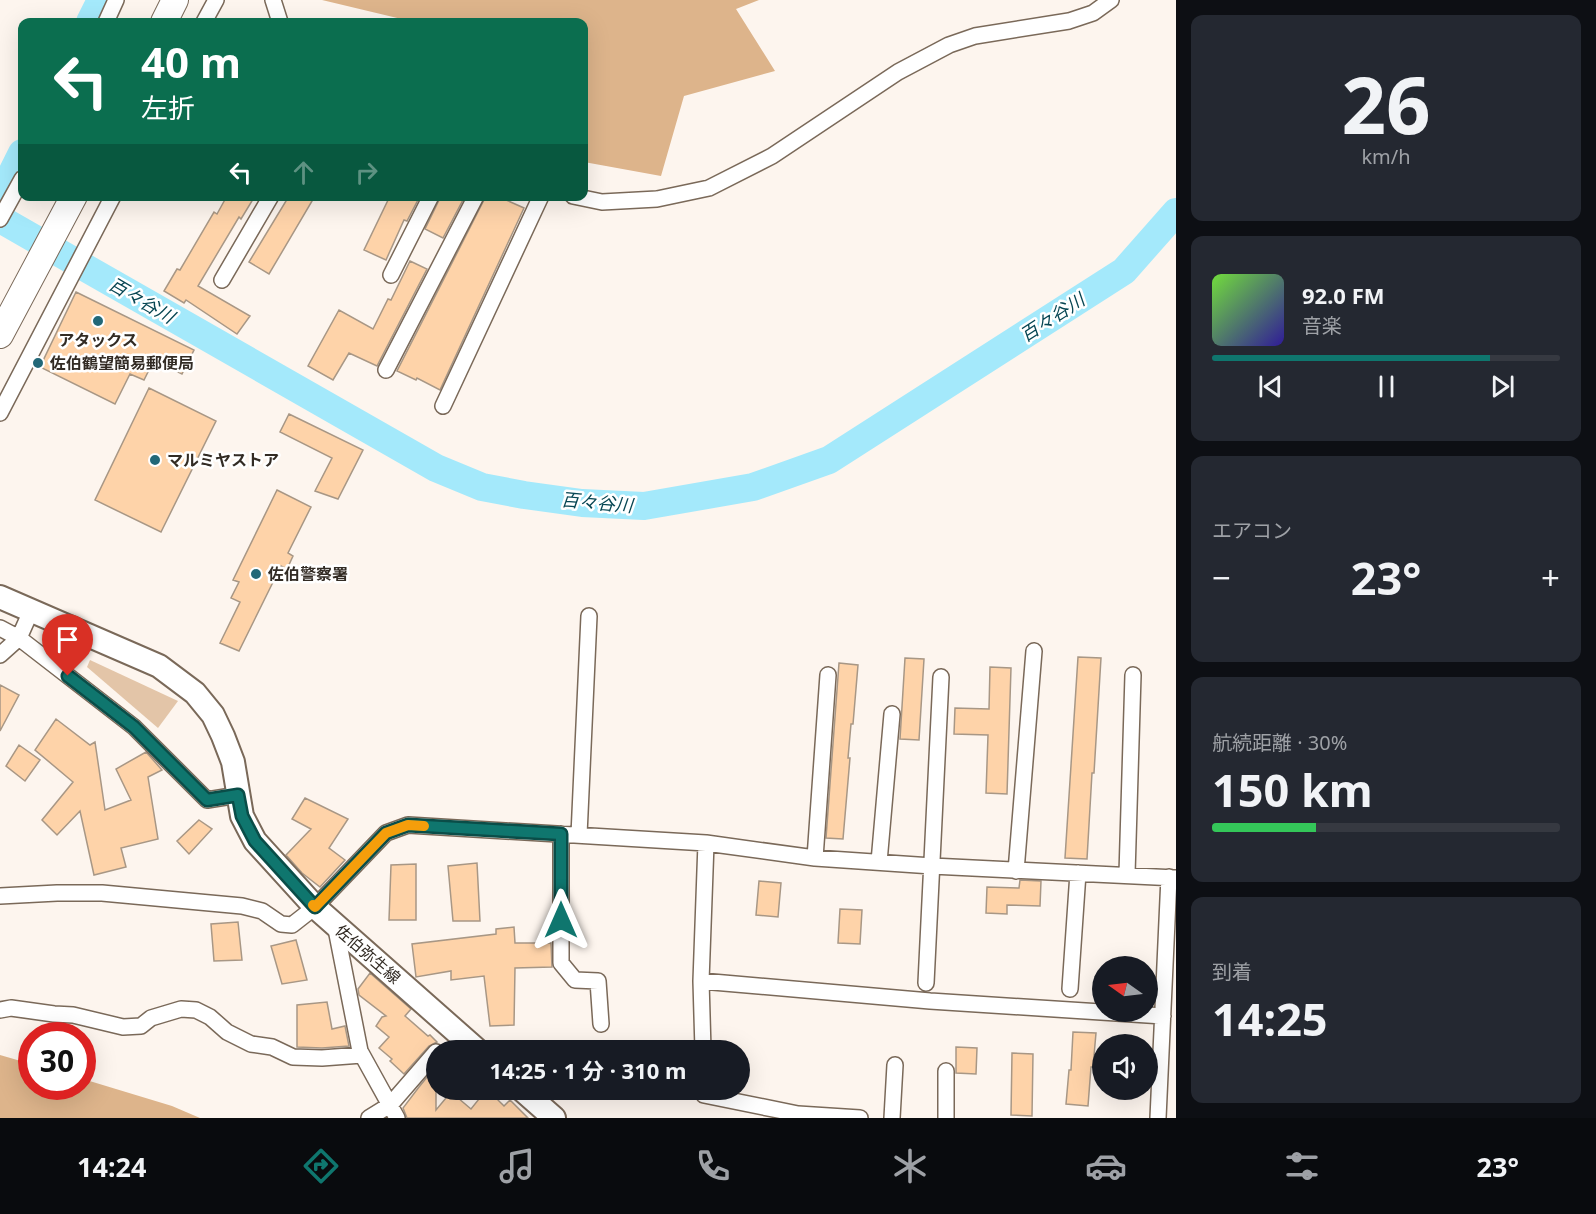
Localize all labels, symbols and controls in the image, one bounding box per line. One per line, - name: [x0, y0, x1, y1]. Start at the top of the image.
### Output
- text: 40 m: [141, 33, 241, 90]
- icon: left: [42, 42, 120, 120]
- text: 26: [1341, 51, 1431, 157]
- text: 左折: [141, 89, 195, 126]
- text: km/h: [1361, 143, 1411, 170]
- icon: left: [224, 156, 257, 189]
- icon: ahead: [287, 156, 320, 189]
- icon: right: [350, 156, 383, 189]
- water label: 百々谷川: [105, 272, 181, 329]
- text: 92.0 FM: [1302, 280, 1384, 310]
- water label: 百々谷川: [1015, 286, 1090, 347]
- text: 音楽: [1302, 312, 1342, 339]
- marker: アタックス: [91, 314, 105, 328]
- place label: アタックス: [58, 329, 138, 351]
- place label: 佐伯鶴望簡易郵便局: [49, 352, 194, 374]
- marker: 佐伯鶴望簡易郵便局: [31, 356, 45, 370]
- icon: previous: [1254, 370, 1287, 403]
- icon: pause: [1370, 370, 1403, 403]
- icon: next: [1486, 370, 1519, 403]
- place label: マルミヤストア: [167, 449, 279, 471]
- marker: マルミヤストア: [148, 453, 162, 467]
- water label: 百々谷川: [560, 487, 636, 517]
- text: エアコン: [1212, 517, 1292, 544]
- text: 23°: [1351, 547, 1421, 608]
- text: −: [1212, 555, 1231, 600]
- text: +: [1541, 555, 1560, 600]
- place label: 佐伯警察署: [267, 563, 348, 585]
- marker: 佐伯警察署: [249, 567, 263, 581]
- pin: [42, 614, 93, 676]
- icon: arrive: [51, 623, 84, 656]
- text: 航続距離 · 30%: [1212, 729, 1347, 756]
- text: 150 km: [1212, 759, 1373, 820]
- position arrow: [529, 888, 593, 952]
- street label: 佐伯弥生線: [331, 919, 405, 989]
- north arrow: [1092, 956, 1158, 1022]
- map controls: [1092, 956, 1158, 1100]
- text: 到着: [1212, 958, 1252, 985]
- text: 14:25: [1212, 988, 1328, 1049]
- speed limit sign: 30: [18, 1022, 96, 1100]
- button: sound: [1092, 1034, 1158, 1100]
- text: 14:25 · 1 分 · 310 m: [490, 1055, 687, 1085]
- icon: directions: [300, 1145, 342, 1187]
- icon: music: [496, 1145, 538, 1187]
- icon: phone: [692, 1145, 734, 1187]
- icon: climate: [889, 1145, 931, 1187]
- icon: car: [1085, 1145, 1127, 1187]
- icon: filters: [1281, 1145, 1323, 1187]
- text: 14:24: [77, 1148, 146, 1185]
- text: 23°: [1477, 1148, 1519, 1185]

